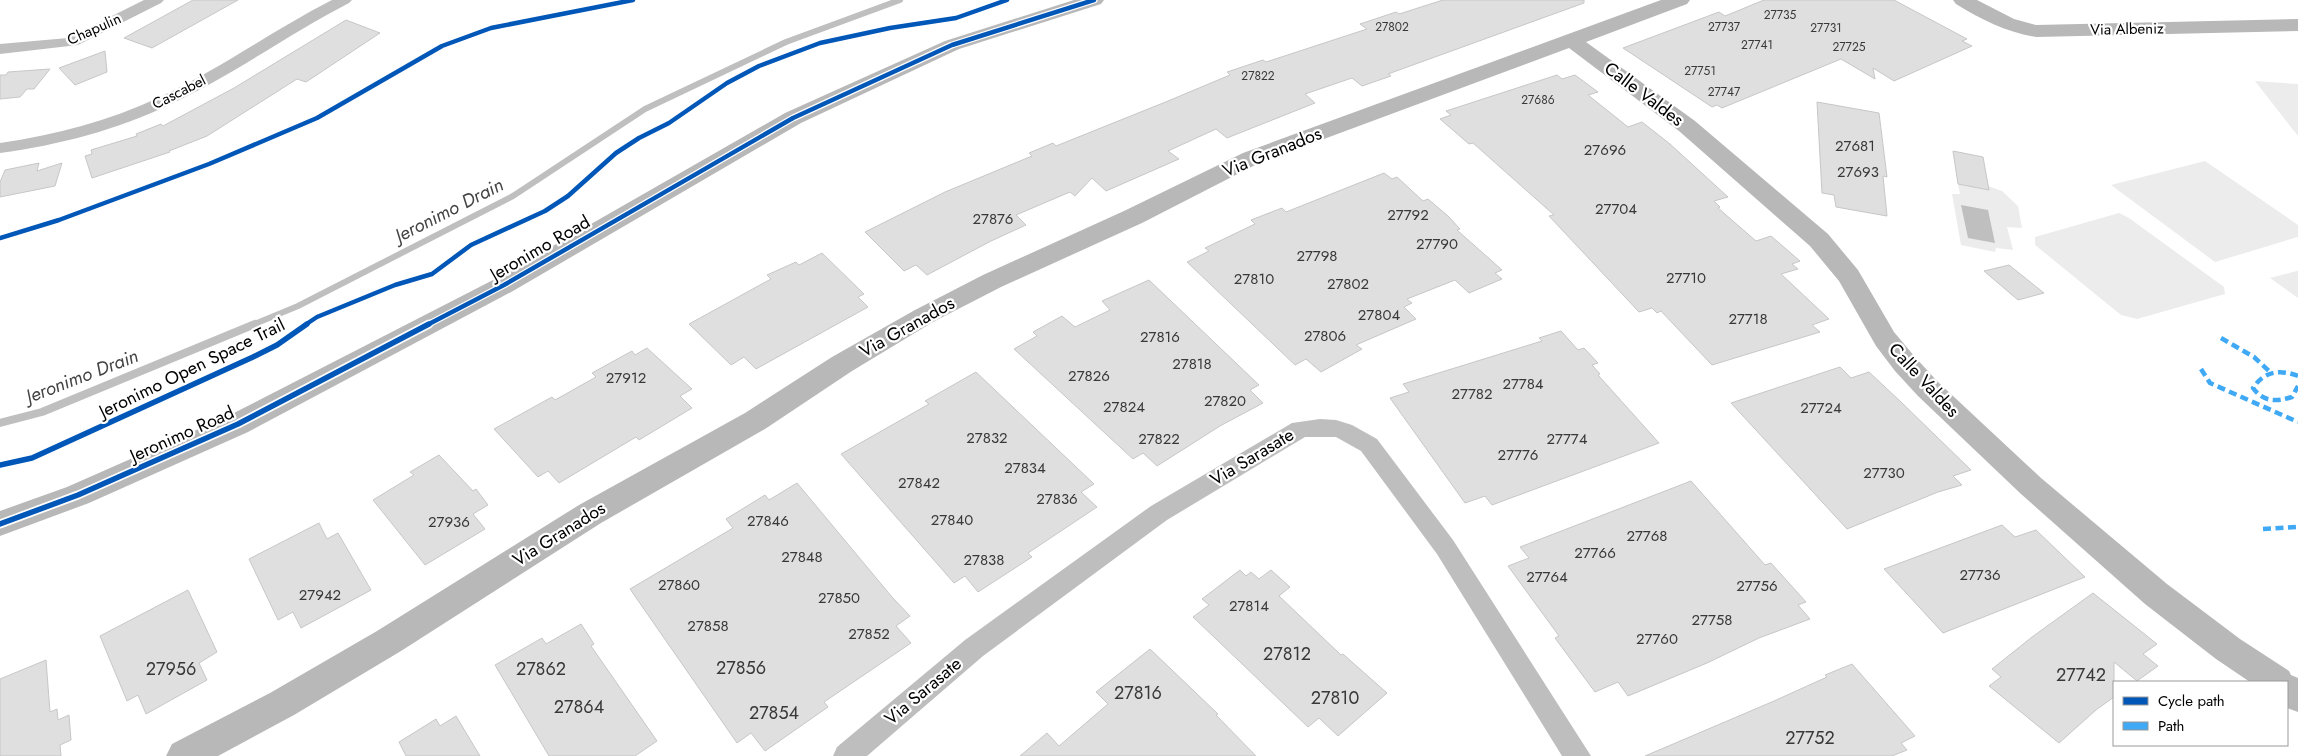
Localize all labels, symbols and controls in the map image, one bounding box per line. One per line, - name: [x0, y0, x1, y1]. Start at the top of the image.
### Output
- house number: 27735: [1764, 6, 1797, 24]
- street label: Chapulin: [63, 7, 125, 51]
- street label: Via Albeniz: [2090, 17, 2164, 41]
- house number: 27802: [1375, 18, 1409, 36]
- house number: 27737: [1708, 18, 1741, 36]
- house number: 27731: [1810, 19, 1842, 37]
- house number: 27741: [1741, 36, 1773, 54]
- house number: 27725: [1832, 38, 1866, 56]
- street label: Calle Valdes: [1599, 55, 1689, 133]
- house number: 27751: [1684, 62, 1716, 80]
- house number: 27822: [1241, 67, 1275, 85]
- street label: Cascabel: [148, 69, 210, 115]
- house number: 27747: [1708, 83, 1741, 101]
- house number: 27686: [1521, 91, 1555, 109]
- street label: Via Granados: [1219, 120, 1325, 184]
- house number: 27681: [1835, 135, 1875, 157]
- house number: 27696: [1584, 139, 1626, 161]
- house number: 27693: [1837, 161, 1879, 183]
- water label: Jeronimo Drain: [387, 171, 508, 251]
- house number: 27704: [1595, 198, 1637, 220]
- house number: 27792: [1387, 204, 1429, 226]
- house number: 27876: [973, 208, 1013, 230]
- street label: Jeronimo Road: [483, 209, 595, 288]
- house number: 27790: [1416, 233, 1458, 255]
- house number: 27798: [1296, 245, 1338, 267]
- house number: 27710: [1666, 267, 1706, 289]
- house number: 27810: [1234, 268, 1274, 290]
- house number: 27802: [1327, 273, 1369, 295]
- street label: Via Granados: [855, 290, 959, 364]
- house number: 27804: [1358, 304, 1400, 326]
- house number: 27718: [1728, 308, 1768, 330]
- street label: Jeronimo Open Space Trail: [93, 312, 289, 425]
- house number: 27806: [1304, 325, 1346, 347]
- house number: 27816: [1140, 326, 1180, 348]
- street label: Calle Valdes: [1883, 337, 1965, 423]
- water label: Jeronimo Drain: [18, 342, 142, 411]
- house number: 27818: [1172, 353, 1212, 375]
- house number: 27826: [1068, 365, 1110, 387]
- house number: 27912: [606, 367, 646, 389]
- house number: 27784: [1502, 373, 1544, 395]
- house number: 27782: [1451, 383, 1493, 405]
- house number: 27820: [1204, 390, 1246, 412]
- house number: 27824: [1103, 396, 1145, 418]
- house number: 27724: [1800, 397, 1842, 419]
- street label: Jeronimo Road: [124, 399, 238, 469]
- street label: Via Sarasate: [1205, 422, 1299, 492]
- house number: 27832: [966, 427, 1008, 449]
- house number: 27822: [1138, 428, 1180, 450]
- house number: 27774: [1547, 428, 1588, 450]
- house number: 27776: [1498, 444, 1538, 466]
- house number: 27834: [1004, 457, 1046, 479]
- house number: 27730: [1863, 462, 1905, 484]
- house number: 27842: [898, 472, 940, 494]
- house number: 27836: [1036, 488, 1078, 510]
- street label: Via Granados: [508, 495, 610, 573]
- house number: 27840: [931, 509, 973, 531]
- house number: 27846: [747, 510, 789, 532]
- house number: 27936: [428, 511, 470, 533]
- house number: 27768: [1626, 525, 1668, 547]
- house number: 27766: [1574, 542, 1616, 564]
- house number: 27848: [781, 546, 823, 568]
- house number: 27838: [964, 549, 1004, 571]
- house number: 27736: [1959, 564, 2001, 586]
- house number: 27764: [1526, 566, 1568, 588]
- house number: 27860: [658, 574, 700, 596]
- house number: 27756: [1736, 575, 1778, 597]
- house number: 27942: [299, 584, 341, 606]
- house number: 27850: [818, 587, 860, 609]
- house number: 27814: [1229, 595, 1269, 617]
- house number: 27758: [1692, 609, 1732, 631]
- house number: 27858: [687, 615, 729, 637]
- house number: 27852: [848, 623, 890, 645]
- house number: 27760: [1636, 628, 1678, 650]
- house number: 27812: [1263, 641, 1311, 667]
- street label: Via Sarasate: [879, 651, 967, 731]
- house number: 27856: [716, 655, 766, 681]
- house number: 27956: [146, 656, 196, 682]
- house number: 27862: [516, 656, 566, 682]
- house number: 27742: [2056, 662, 2106, 688]
- house number: 27816: [1114, 680, 1162, 706]
- legend: [2113, 681, 2288, 746]
- house number: 27810: [1311, 685, 1359, 711]
- text: Cycle path: [2158, 690, 2225, 712]
- house number: 27864: [554, 694, 604, 720]
- house number: 27854: [749, 700, 799, 726]
- text: Path: [2158, 715, 2184, 737]
- house number: 27752: [1785, 725, 1835, 751]

